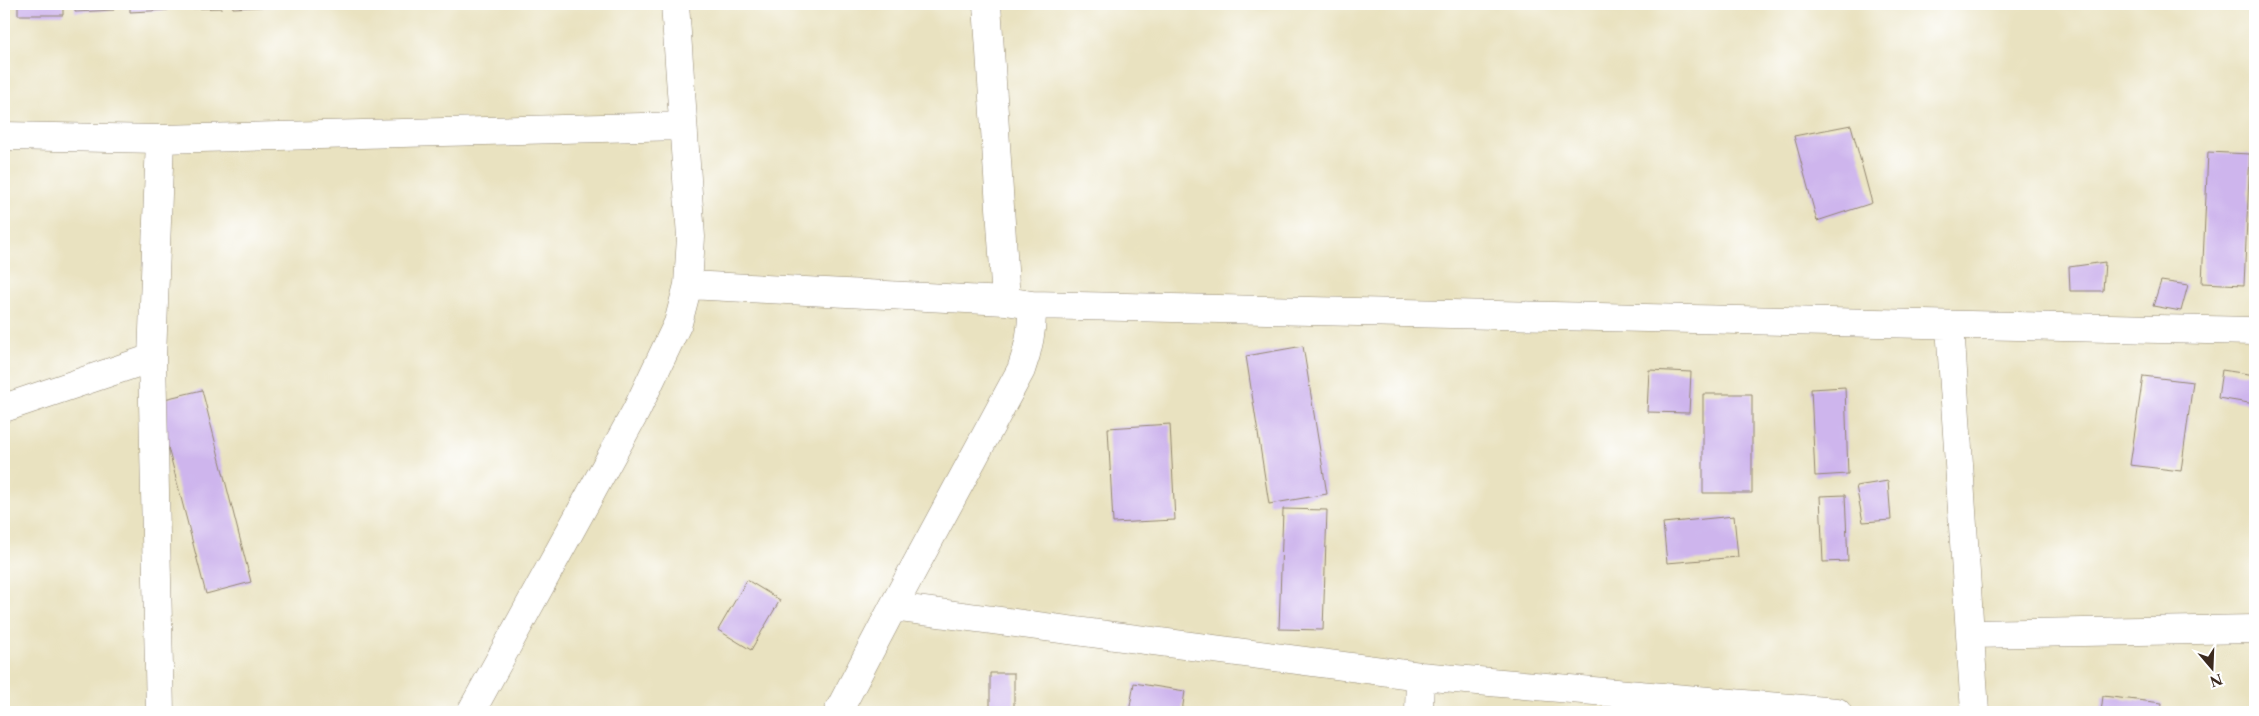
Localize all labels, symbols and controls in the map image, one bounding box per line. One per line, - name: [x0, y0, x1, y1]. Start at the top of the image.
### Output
- north arrow: [2186, 644, 2236, 694]
- text: N: [2208, 670, 2225, 691]

